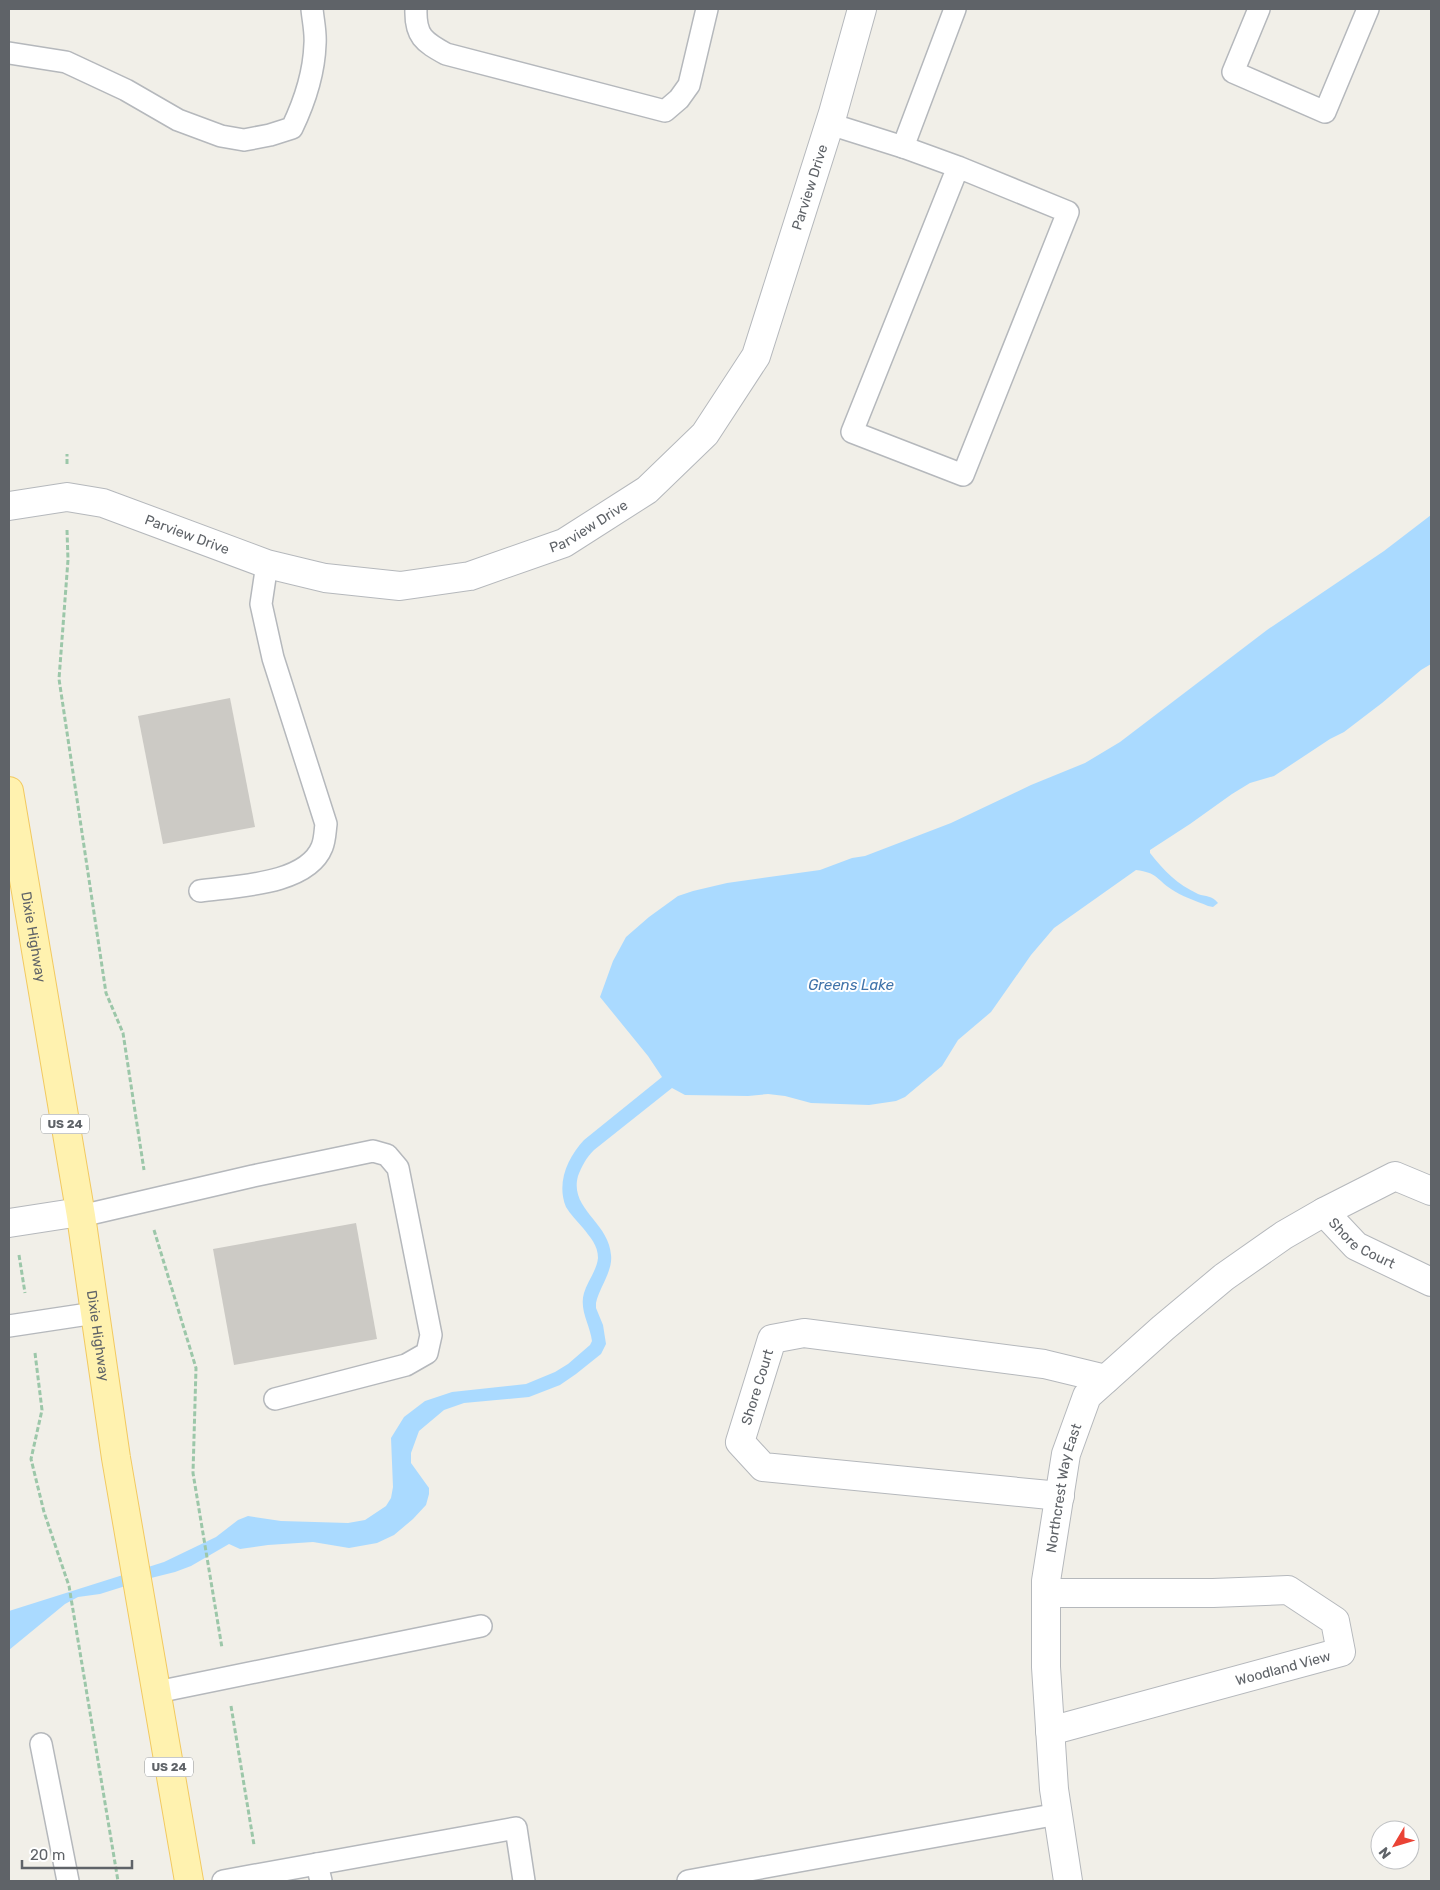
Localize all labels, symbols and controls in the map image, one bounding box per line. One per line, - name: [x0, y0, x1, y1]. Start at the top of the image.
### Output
- street label: Parview Drive: [788, 142, 832, 232]
- street label: Parview Drive: [547, 496, 631, 556]
- street label: Parview Drive: [142, 511, 232, 558]
- street label: Dixie Highway: [17, 890, 49, 984]
- water label: Greens Lake: [808, 976, 895, 994]
- road number: US 24: [41, 1114, 89, 1134]
- street label: Shore Court: [1325, 1214, 1398, 1273]
- street label: Dixie Highway: [83, 1289, 113, 1383]
- street label: Shore Court: [738, 1347, 777, 1427]
- street label: Northcrest Way East: [1043, 1421, 1086, 1554]
- street label: Woodland View: [1234, 1648, 1333, 1689]
- road number: US 24: [145, 1758, 193, 1776]
- north arrow: [1370, 1820, 1420, 1870]
- scale bar: [22, 1838, 132, 1870]
- text: N: [1375, 1843, 1395, 1862]
- text: 20 m: [30, 1846, 65, 1864]

